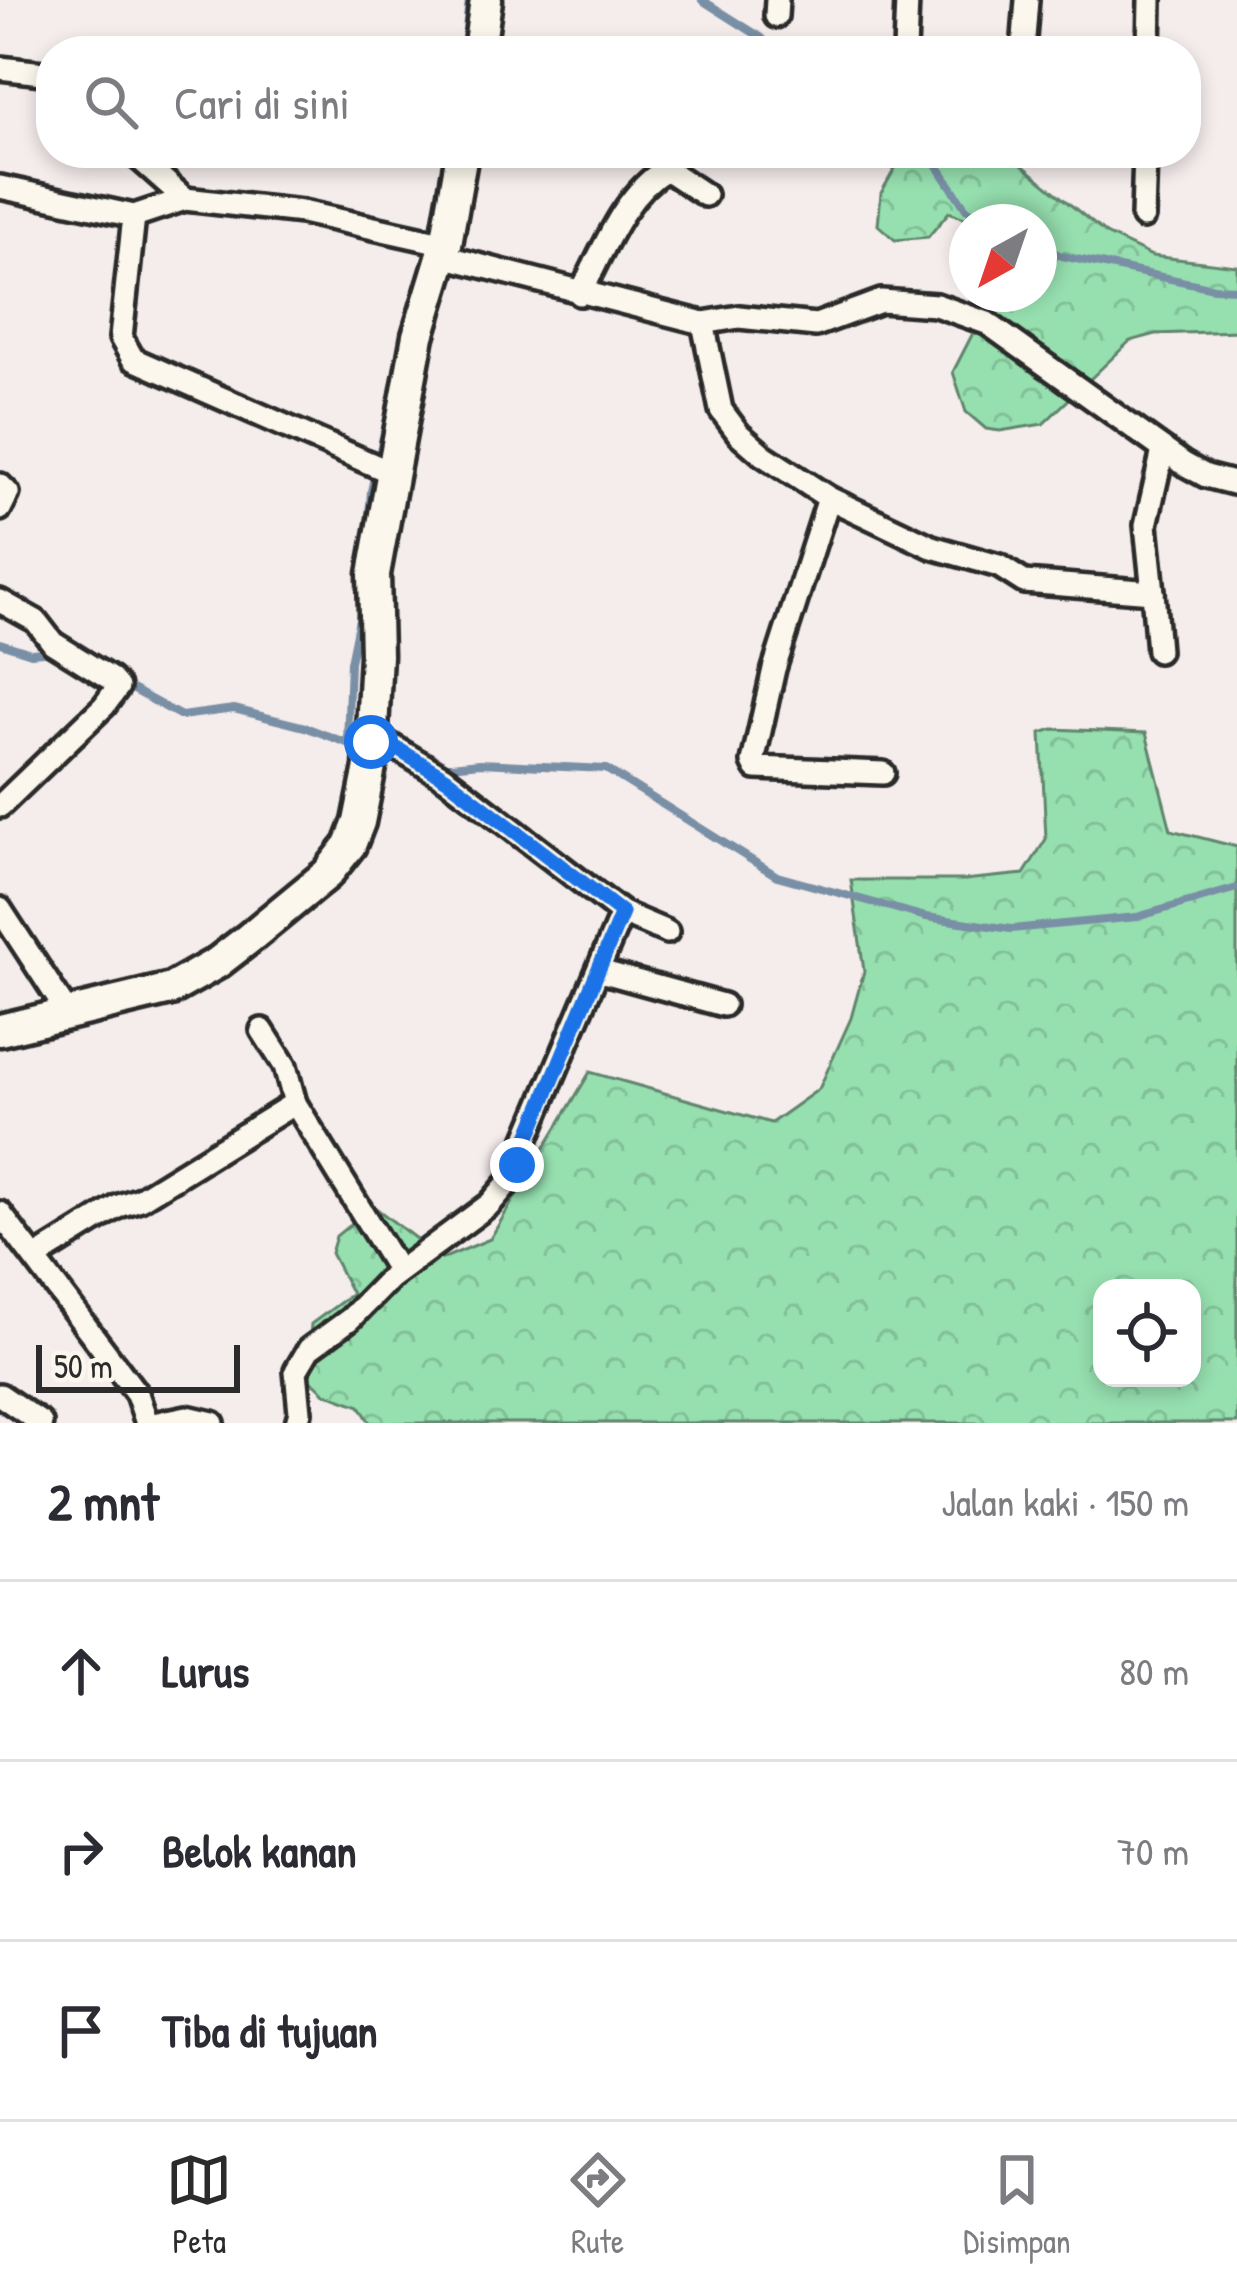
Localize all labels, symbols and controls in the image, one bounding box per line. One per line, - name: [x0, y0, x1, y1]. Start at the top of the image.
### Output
- search box: [36, 36, 1201, 168]
- icon: search: [78, 69, 144, 135]
- text: Cari di sini: [174, 72, 350, 133]
- north arrow: [949, 204, 1057, 312]
- route start: [344, 715, 398, 769]
- route end: [490, 1138, 544, 1192]
- map controls: [1093, 1279, 1201, 1387]
- button: locate: [1093, 1279, 1201, 1387]
- scale bar: [36, 1339, 240, 1392]
- text: 50 m: [54, 1344, 113, 1388]
- text: 2 mnt: [48, 1467, 159, 1536]
- text: Jalan kaki · 150 m: [941, 1475, 1189, 1528]
- icon: ahead: [48, 1638, 114, 1704]
- text: Lurus: [162, 1640, 249, 1701]
- text: 80 m: [1119, 1644, 1189, 1697]
- icon: right: [48, 1818, 114, 1884]
- text: Belok kanan: [162, 1820, 357, 1881]
- text: 70 m: [1117, 1824, 1189, 1877]
- icon: arrive: [48, 1998, 114, 2064]
- text: Tiba di tujuan: [162, 2000, 378, 2061]
- tab: Peta: [166, 2147, 232, 2263]
- tab: Rute: [565, 2147, 631, 2263]
- tab: Disimpan: [963, 2147, 1071, 2263]

